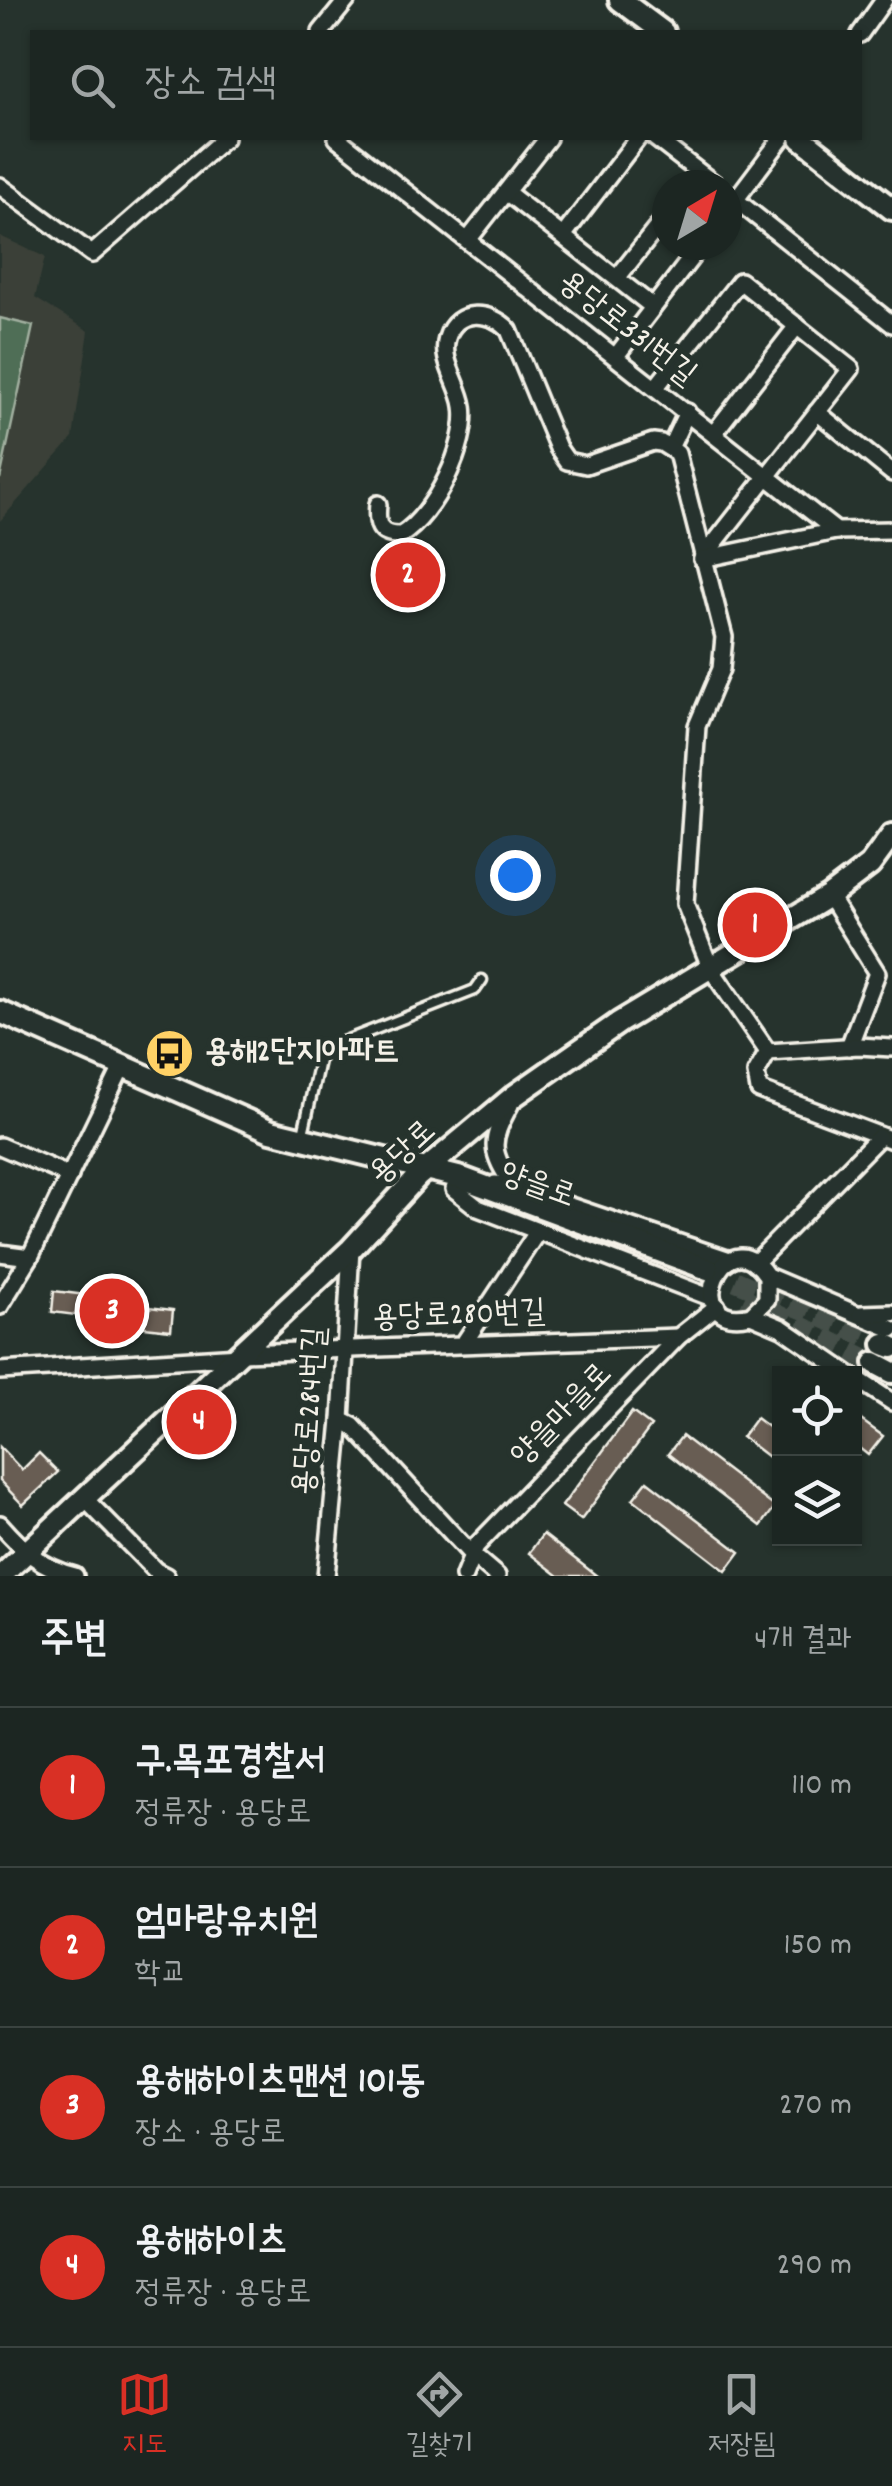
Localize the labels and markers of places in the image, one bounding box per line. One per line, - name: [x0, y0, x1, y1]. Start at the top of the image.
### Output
- pin: 2: [376, 538, 440, 612]
- pin: 1: [722, 888, 788, 962]
- bus stop icon: 용해2단지아파트: [144, 1028, 196, 1080]
- place label: 용해2단지아파트: [205, 1031, 399, 1077]
- pin: 3: [80, 1274, 144, 1348]
- pin: 4: [166, 1384, 232, 1460]

